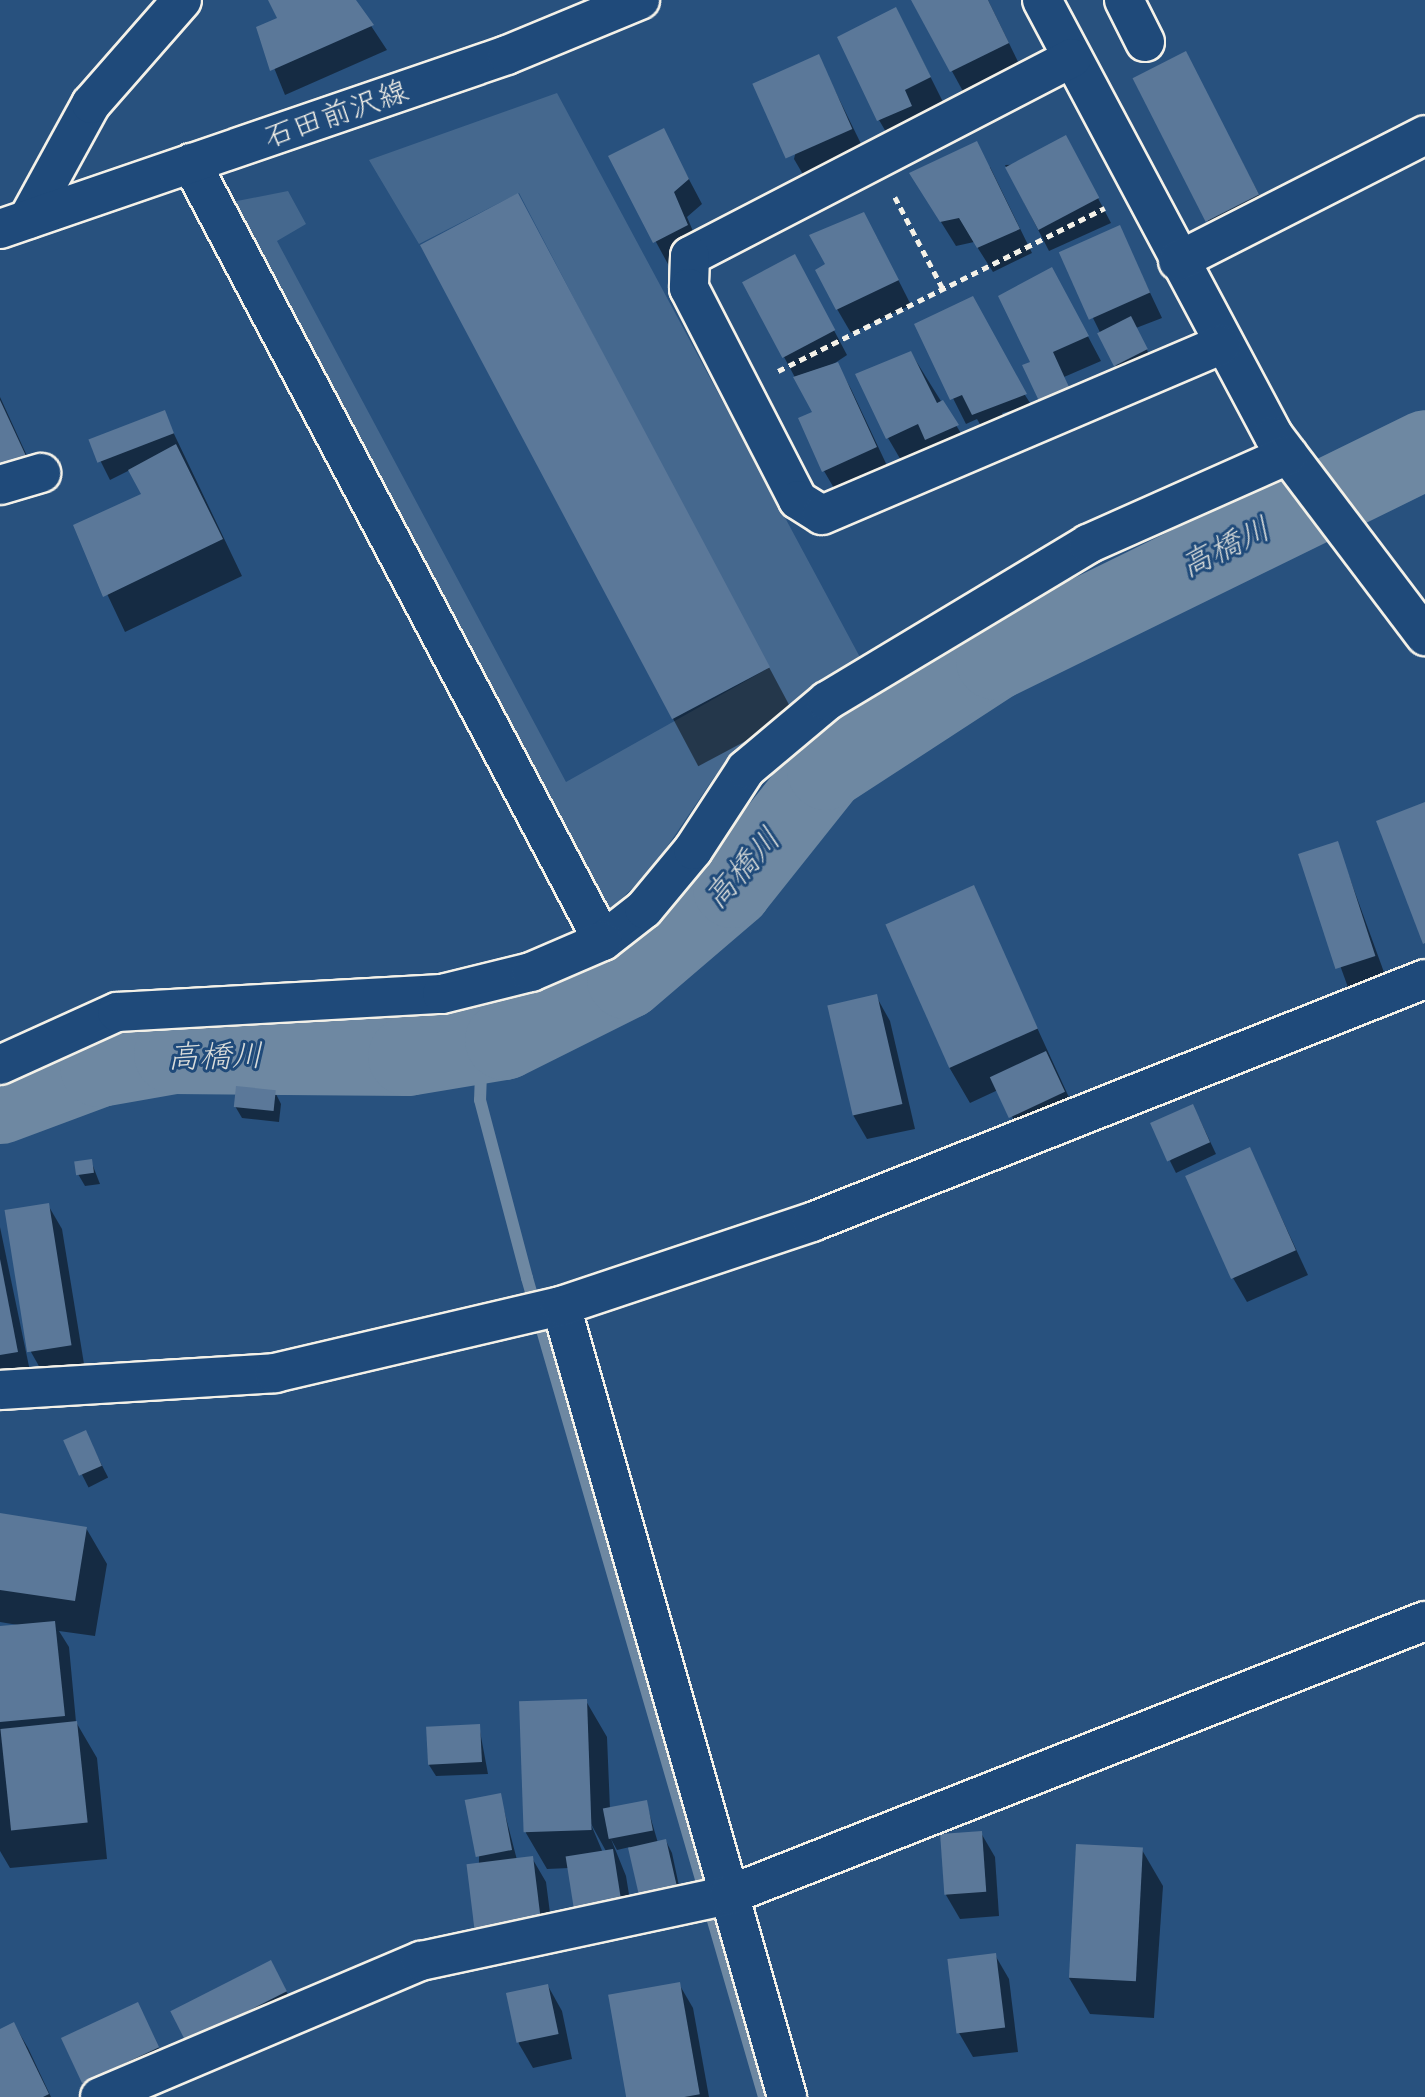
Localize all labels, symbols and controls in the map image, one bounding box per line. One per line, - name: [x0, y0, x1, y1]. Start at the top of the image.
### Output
- street label: 石田前沢線: [259, 73, 413, 155]
- water label: 高橋川: [1173, 509, 1277, 585]
- water label: 高橋川: [696, 819, 788, 917]
- water label: 高橋川: [167, 1036, 263, 1076]

